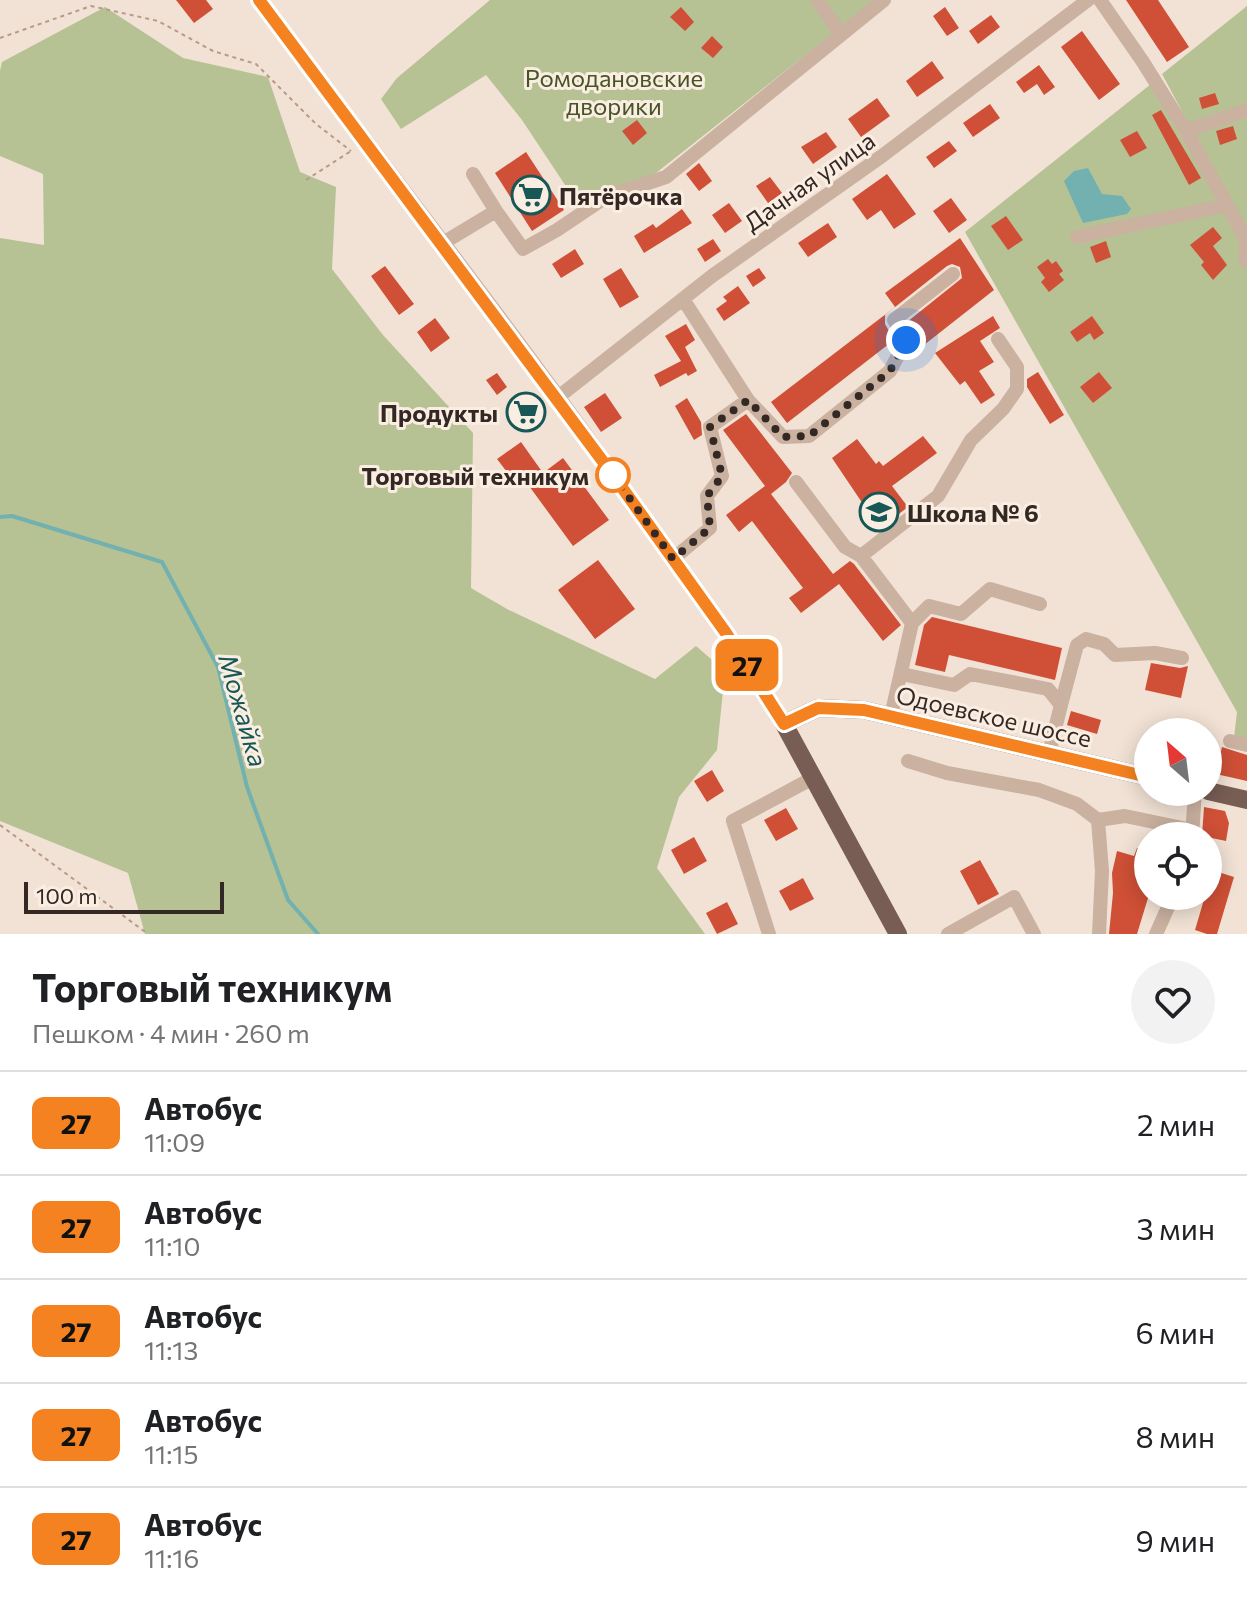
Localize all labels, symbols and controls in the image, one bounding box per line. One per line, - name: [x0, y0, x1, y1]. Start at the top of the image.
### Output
- park label: Ромодановские дворики: [525, 63, 703, 120]
- street label: Дачная улица: [738, 125, 880, 237]
- supermarket icon: Пятёрочка: [510, 174, 552, 216]
- place label: Пятёрочка: [559, 181, 682, 210]
- your location: [886, 320, 926, 360]
- supermarket icon: Продукты: [505, 391, 547, 433]
- place label: Продукты: [380, 398, 498, 427]
- marker: Торговый техникум: [596, 458, 630, 492]
- place label: Торговый техникум: [362, 461, 589, 490]
- school or university icon: Школа № 6: [858, 491, 900, 533]
- place label: Школа № 6: [907, 498, 1039, 527]
- line badge: 27: [711, 639, 783, 691]
- text: 27: [731, 648, 763, 682]
- water label: Можайка: [213, 650, 275, 770]
- street label: Одоевское шоссе: [894, 679, 1094, 753]
- north arrow: [1134, 718, 1222, 806]
- map controls: [1134, 718, 1222, 910]
- button: locate: [1134, 822, 1222, 910]
- scale bar: [24, 878, 224, 914]
- text: 100 m: [36, 882, 98, 909]
- button: heart: [1131, 960, 1215, 1044]
- text: Торговый техникум: [32, 963, 392, 1010]
- text: Пешком · 4 мин · 260 m: [32, 1017, 310, 1048]
- text: Автобус: [144, 1089, 262, 1126]
- text: 2 мин: [1137, 1105, 1215, 1142]
- text: 27: [60, 1106, 92, 1140]
- text: 11:09: [144, 1126, 205, 1157]
- text: Автобус: [144, 1193, 262, 1230]
- text: 3 мин: [1136, 1209, 1215, 1246]
- text: 27: [60, 1210, 92, 1244]
- text: 11:10: [144, 1230, 200, 1261]
- text: Автобус: [144, 1297, 262, 1334]
- text: 6 мин: [1135, 1313, 1215, 1350]
- text: 27: [60, 1314, 92, 1348]
- text: 11:13: [144, 1334, 198, 1365]
- text: Автобус: [144, 1401, 262, 1438]
- text: 8 мин: [1135, 1417, 1215, 1454]
- text: 27: [60, 1418, 92, 1452]
- text: 11:15: [144, 1438, 198, 1469]
- text: Автобус: [144, 1505, 262, 1542]
- text: 9 мин: [1135, 1521, 1215, 1558]
- text: 27: [60, 1522, 92, 1556]
- text: 11:16: [144, 1542, 199, 1573]

